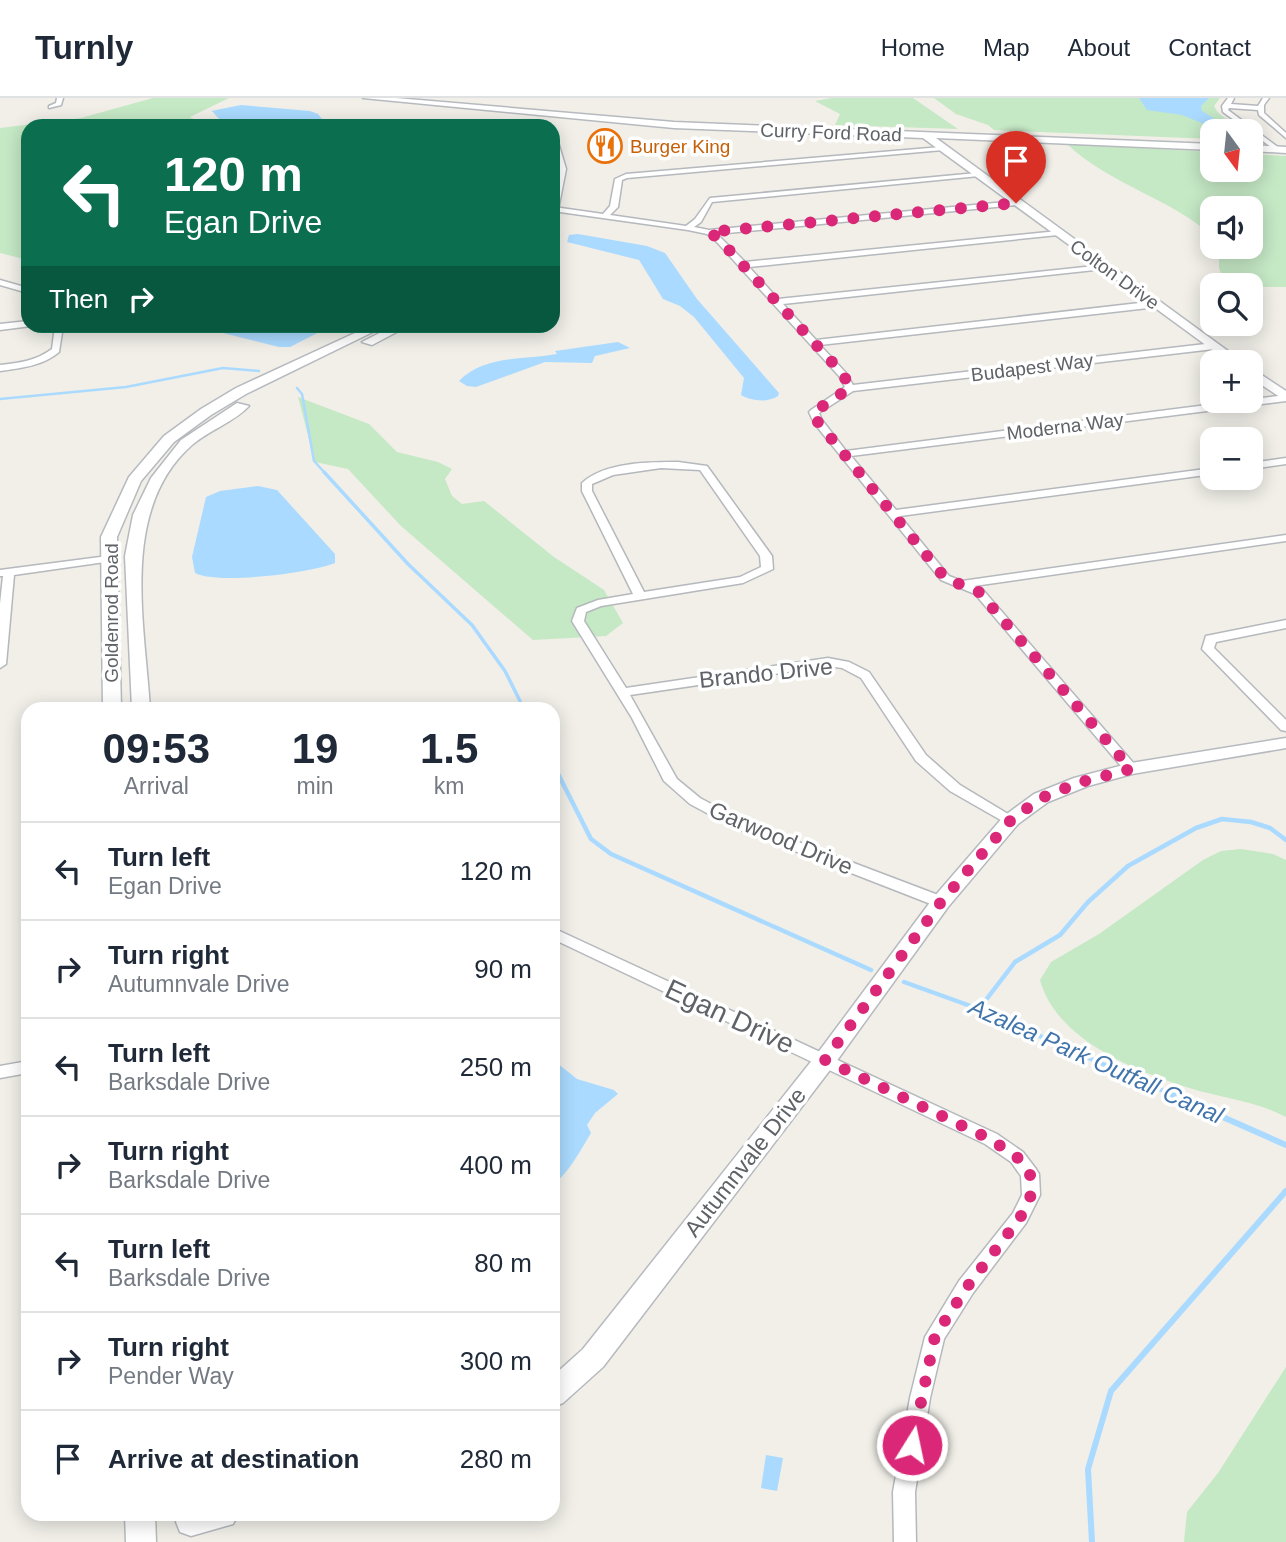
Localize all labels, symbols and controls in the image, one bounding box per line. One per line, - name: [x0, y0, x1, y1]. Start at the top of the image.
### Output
- text: Turnly: [35, 29, 133, 66]
- text: Home: [881, 34, 945, 61]
- text: Map: [983, 34, 1030, 61]
- text: About: [1068, 34, 1130, 61]
- text: Contact: [1168, 34, 1251, 61]
- north arrow: [1200, 119, 1264, 182]
- map controls: [1200, 119, 1263, 490]
- street label: Curry Ford Road: [760, 120, 902, 145]
- restaurant icon: Burger King: [586, 127, 624, 165]
- pin: [986, 131, 1046, 203]
- place label: Burger King: [630, 136, 730, 157]
- icon: arrive: [997, 142, 1035, 180]
- icon: left: [49, 147, 140, 238]
- text: 120 m: [164, 147, 303, 201]
- button: sound: [1200, 196, 1263, 259]
- text: Egan Drive: [164, 204, 322, 240]
- street label: Colton Drive: [1066, 235, 1163, 314]
- button: search: [1200, 273, 1263, 336]
- icon: right: [122, 280, 160, 318]
- text: Then: [49, 284, 108, 314]
- street label: Budapest Way: [970, 350, 1095, 385]
- button: +: [1200, 350, 1263, 413]
- street label: Moderna Way: [1005, 409, 1125, 444]
- button: −: [1200, 427, 1263, 490]
- street label: Goldenrod Road: [101, 543, 122, 683]
- street label: Brando Drive: [698, 653, 834, 693]
- text: 09:53: [103, 725, 210, 772]
- text: 19: [292, 725, 338, 772]
- text: 1.5: [420, 725, 478, 772]
- text: Arrival: [124, 773, 189, 799]
- text: min: [296, 773, 334, 799]
- text: km: [434, 773, 465, 799]
- street label: Garwood Drive: [705, 796, 857, 880]
- text: Turn left: [108, 842, 210, 872]
- icon: left: [49, 852, 87, 890]
- text: 120 m: [460, 856, 532, 886]
- text: Egan Drive: [108, 873, 222, 899]
- text: Turn right: [108, 940, 229, 970]
- icon: right: [49, 950, 87, 988]
- text: 90 m: [474, 954, 532, 984]
- text: Autumnvale Drive: [108, 971, 290, 997]
- street label: Egan Drive: [660, 973, 799, 1060]
- water label: Azalea Park Outfall Canal: [963, 992, 1228, 1129]
- text: Turn left: [108, 1038, 210, 1068]
- icon: left: [49, 1048, 87, 1086]
- text: 250 m: [460, 1052, 532, 1082]
- text: Barksdale Drive: [108, 1069, 270, 1095]
- street label: Autumnvale Drive: [679, 1082, 811, 1242]
- text: Turn right: [108, 1136, 229, 1166]
- icon: right: [49, 1146, 87, 1184]
- text: 400 m: [460, 1150, 532, 1180]
- text: Barksdale Drive: [108, 1167, 270, 1193]
- text: Turn left: [108, 1234, 210, 1264]
- icon: left: [49, 1244, 87, 1282]
- text: 80 m: [474, 1248, 532, 1278]
- text: Barksdale Drive: [108, 1265, 270, 1291]
- text: Turn right: [108, 1332, 229, 1362]
- icon: right: [49, 1342, 87, 1380]
- text: 300 m: [460, 1346, 532, 1376]
- text: Pender Way: [108, 1363, 234, 1389]
- position arrow: [875, 1408, 949, 1482]
- icon: arrive: [49, 1440, 87, 1478]
- text: Arrive at destination: [108, 1444, 359, 1474]
- text: 280 m: [460, 1444, 532, 1474]

